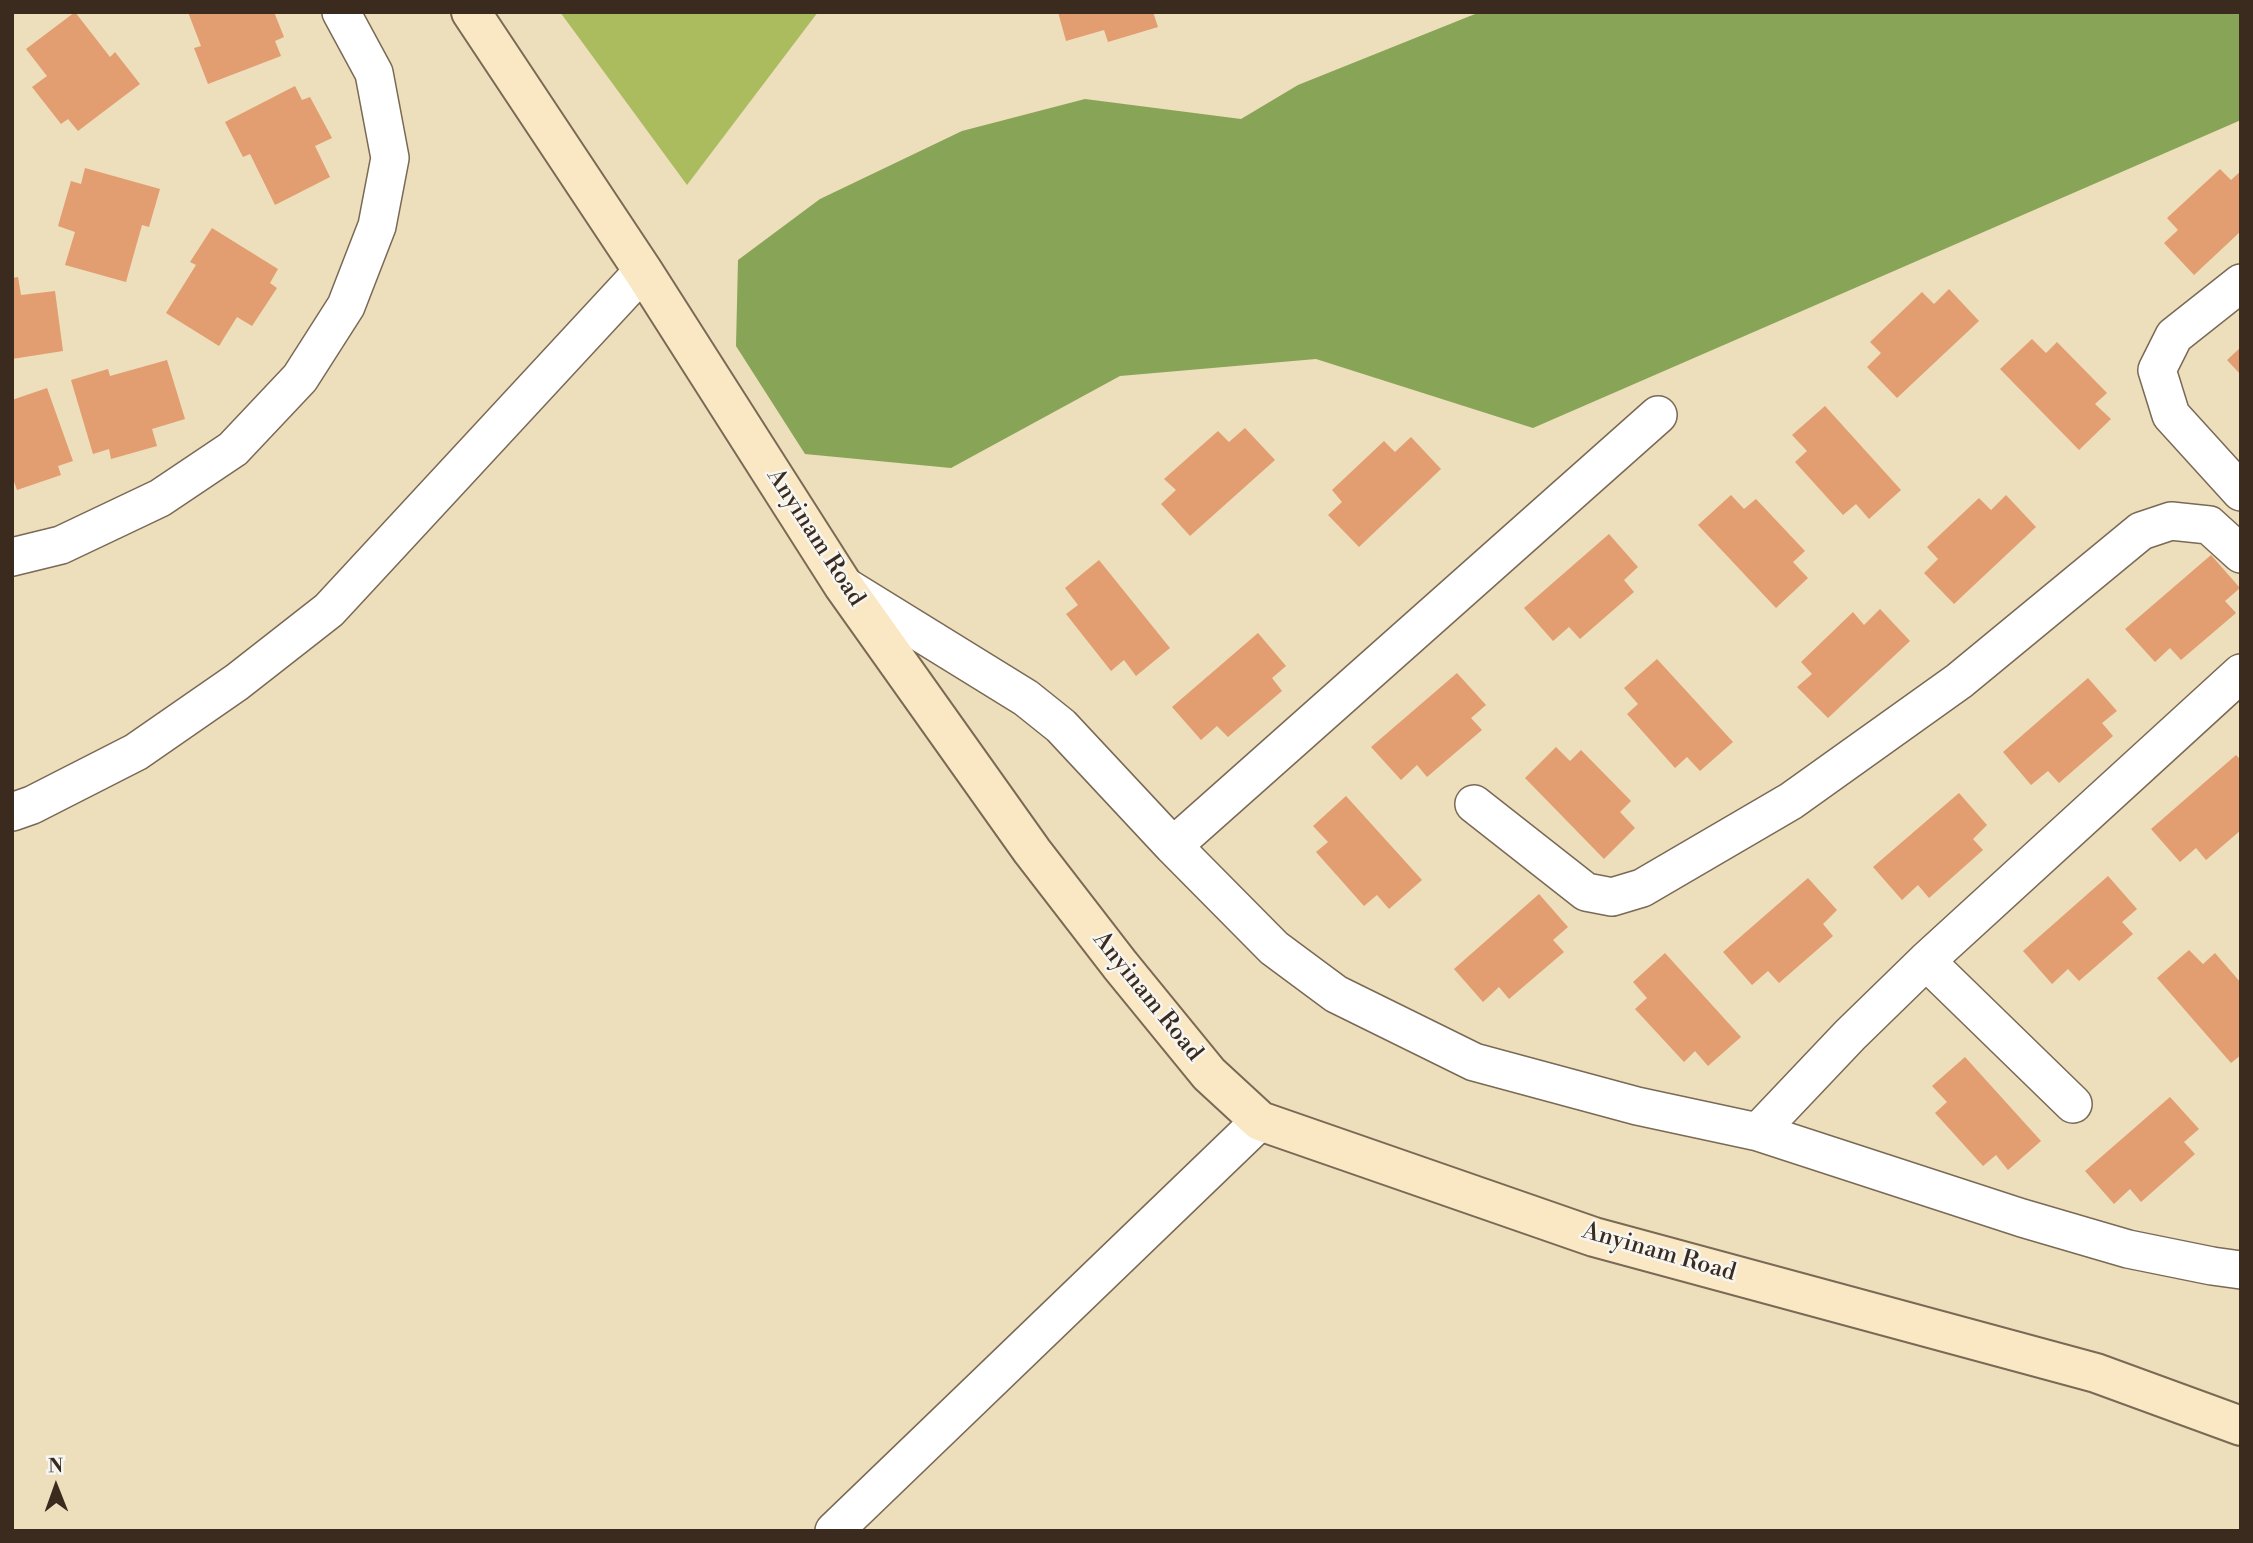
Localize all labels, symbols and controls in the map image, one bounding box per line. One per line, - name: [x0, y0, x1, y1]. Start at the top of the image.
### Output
- street label: Anyinam Road: [760, 464, 870, 612]
- street label: Anyinam Road: [1086, 926, 1208, 1068]
- street label: Anyinam Road: [1579, 1217, 1739, 1289]
- north arrow: [21, 1452, 91, 1522]
- text: N: [48, 1454, 63, 1478]

